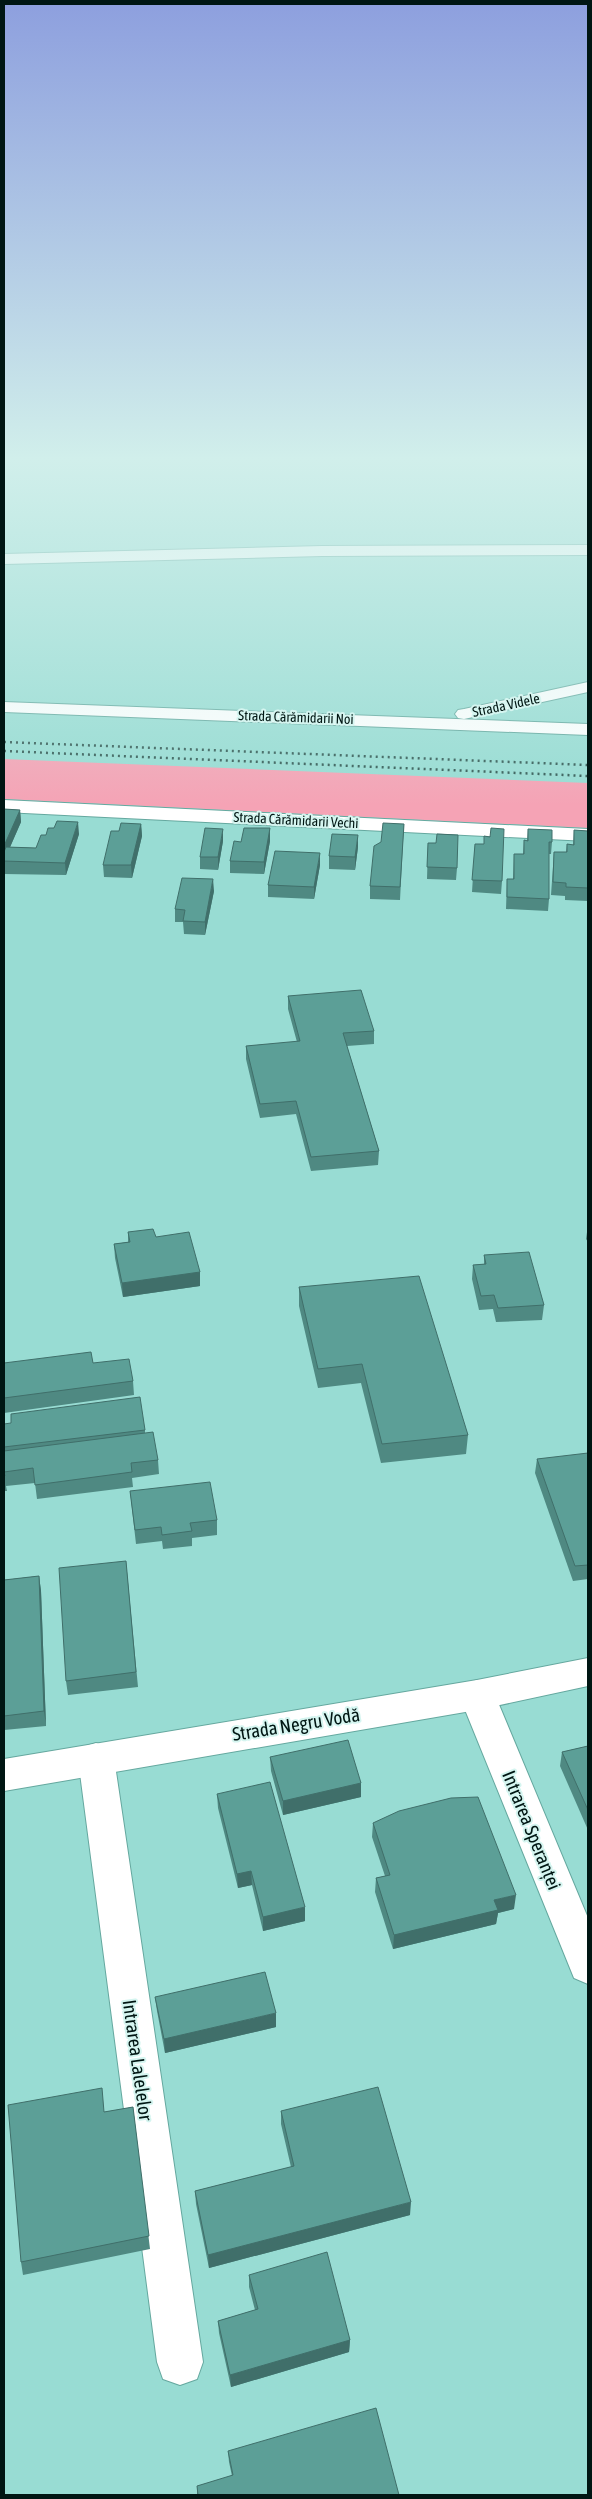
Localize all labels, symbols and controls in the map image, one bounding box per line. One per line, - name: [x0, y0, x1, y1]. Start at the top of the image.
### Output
- street label: Strada Videle: [471, 690, 541, 720]
- street label: Strada Cărămidarii Noi: [238, 707, 354, 727]
- street label: Strada Cărămidarii Vechi: [233, 809, 359, 831]
- street label: Strada Negru Vodă: [231, 1703, 361, 1745]
- street label: Intrarea Speranței: [498, 1767, 566, 1893]
- street label: Intrarea Lalelelor: [119, 1998, 157, 2122]

